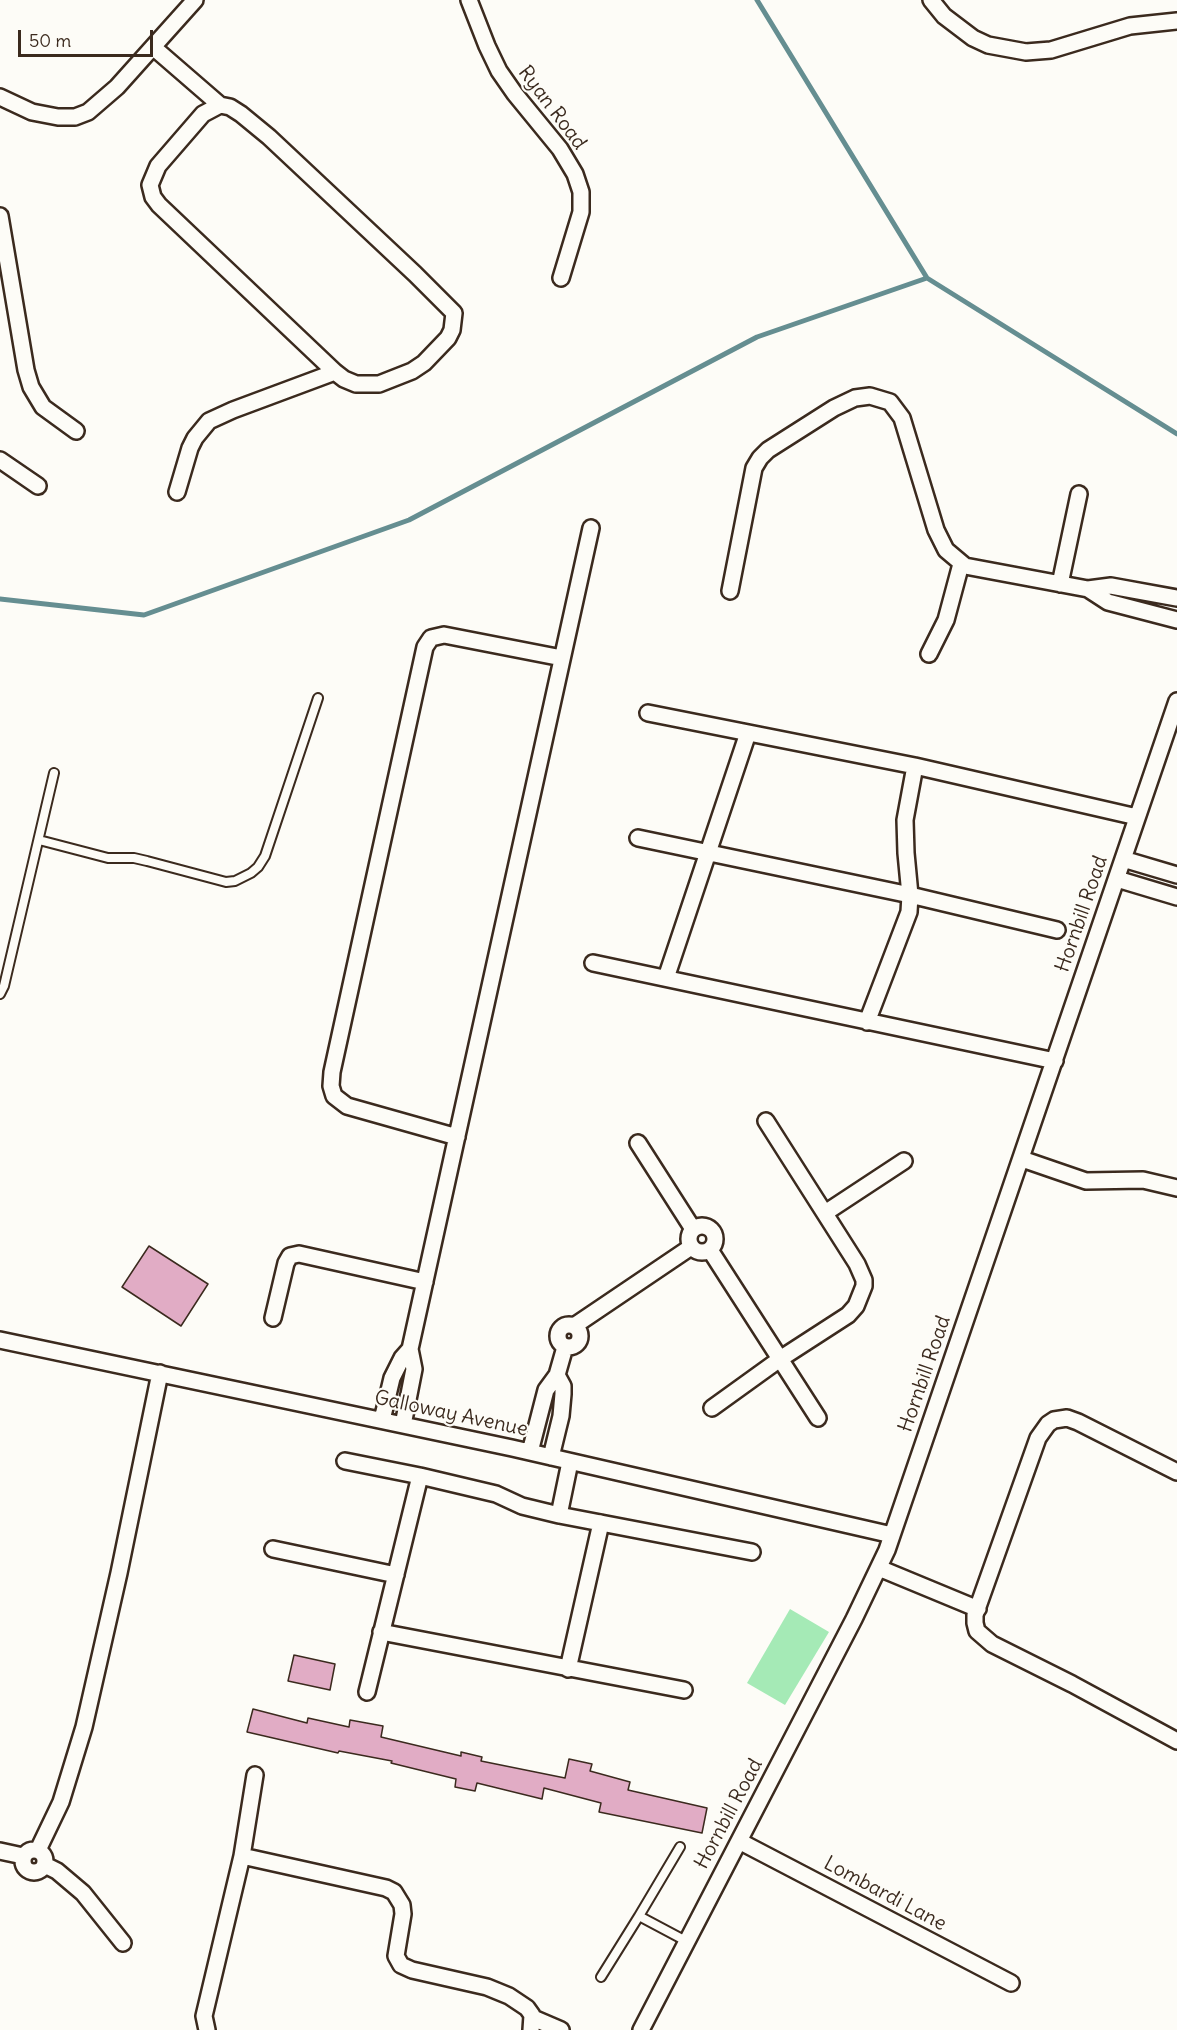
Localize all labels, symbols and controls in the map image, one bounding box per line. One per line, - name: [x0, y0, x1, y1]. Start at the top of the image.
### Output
- scale bar: [21, 18, 156, 56]
- text: 50 m: [29, 29, 71, 52]
- street label: Ryan Road: [513, 61, 591, 155]
- street label: Hornbill Road: [1051, 853, 1113, 975]
- street label: Hornbill Road: [894, 1313, 956, 1435]
- street label: Galloway Avenue: [372, 1386, 530, 1442]
- street label: Hornbill Road: [690, 1755, 768, 1873]
- street label: Lombardi Lane: [820, 1852, 950, 1936]

